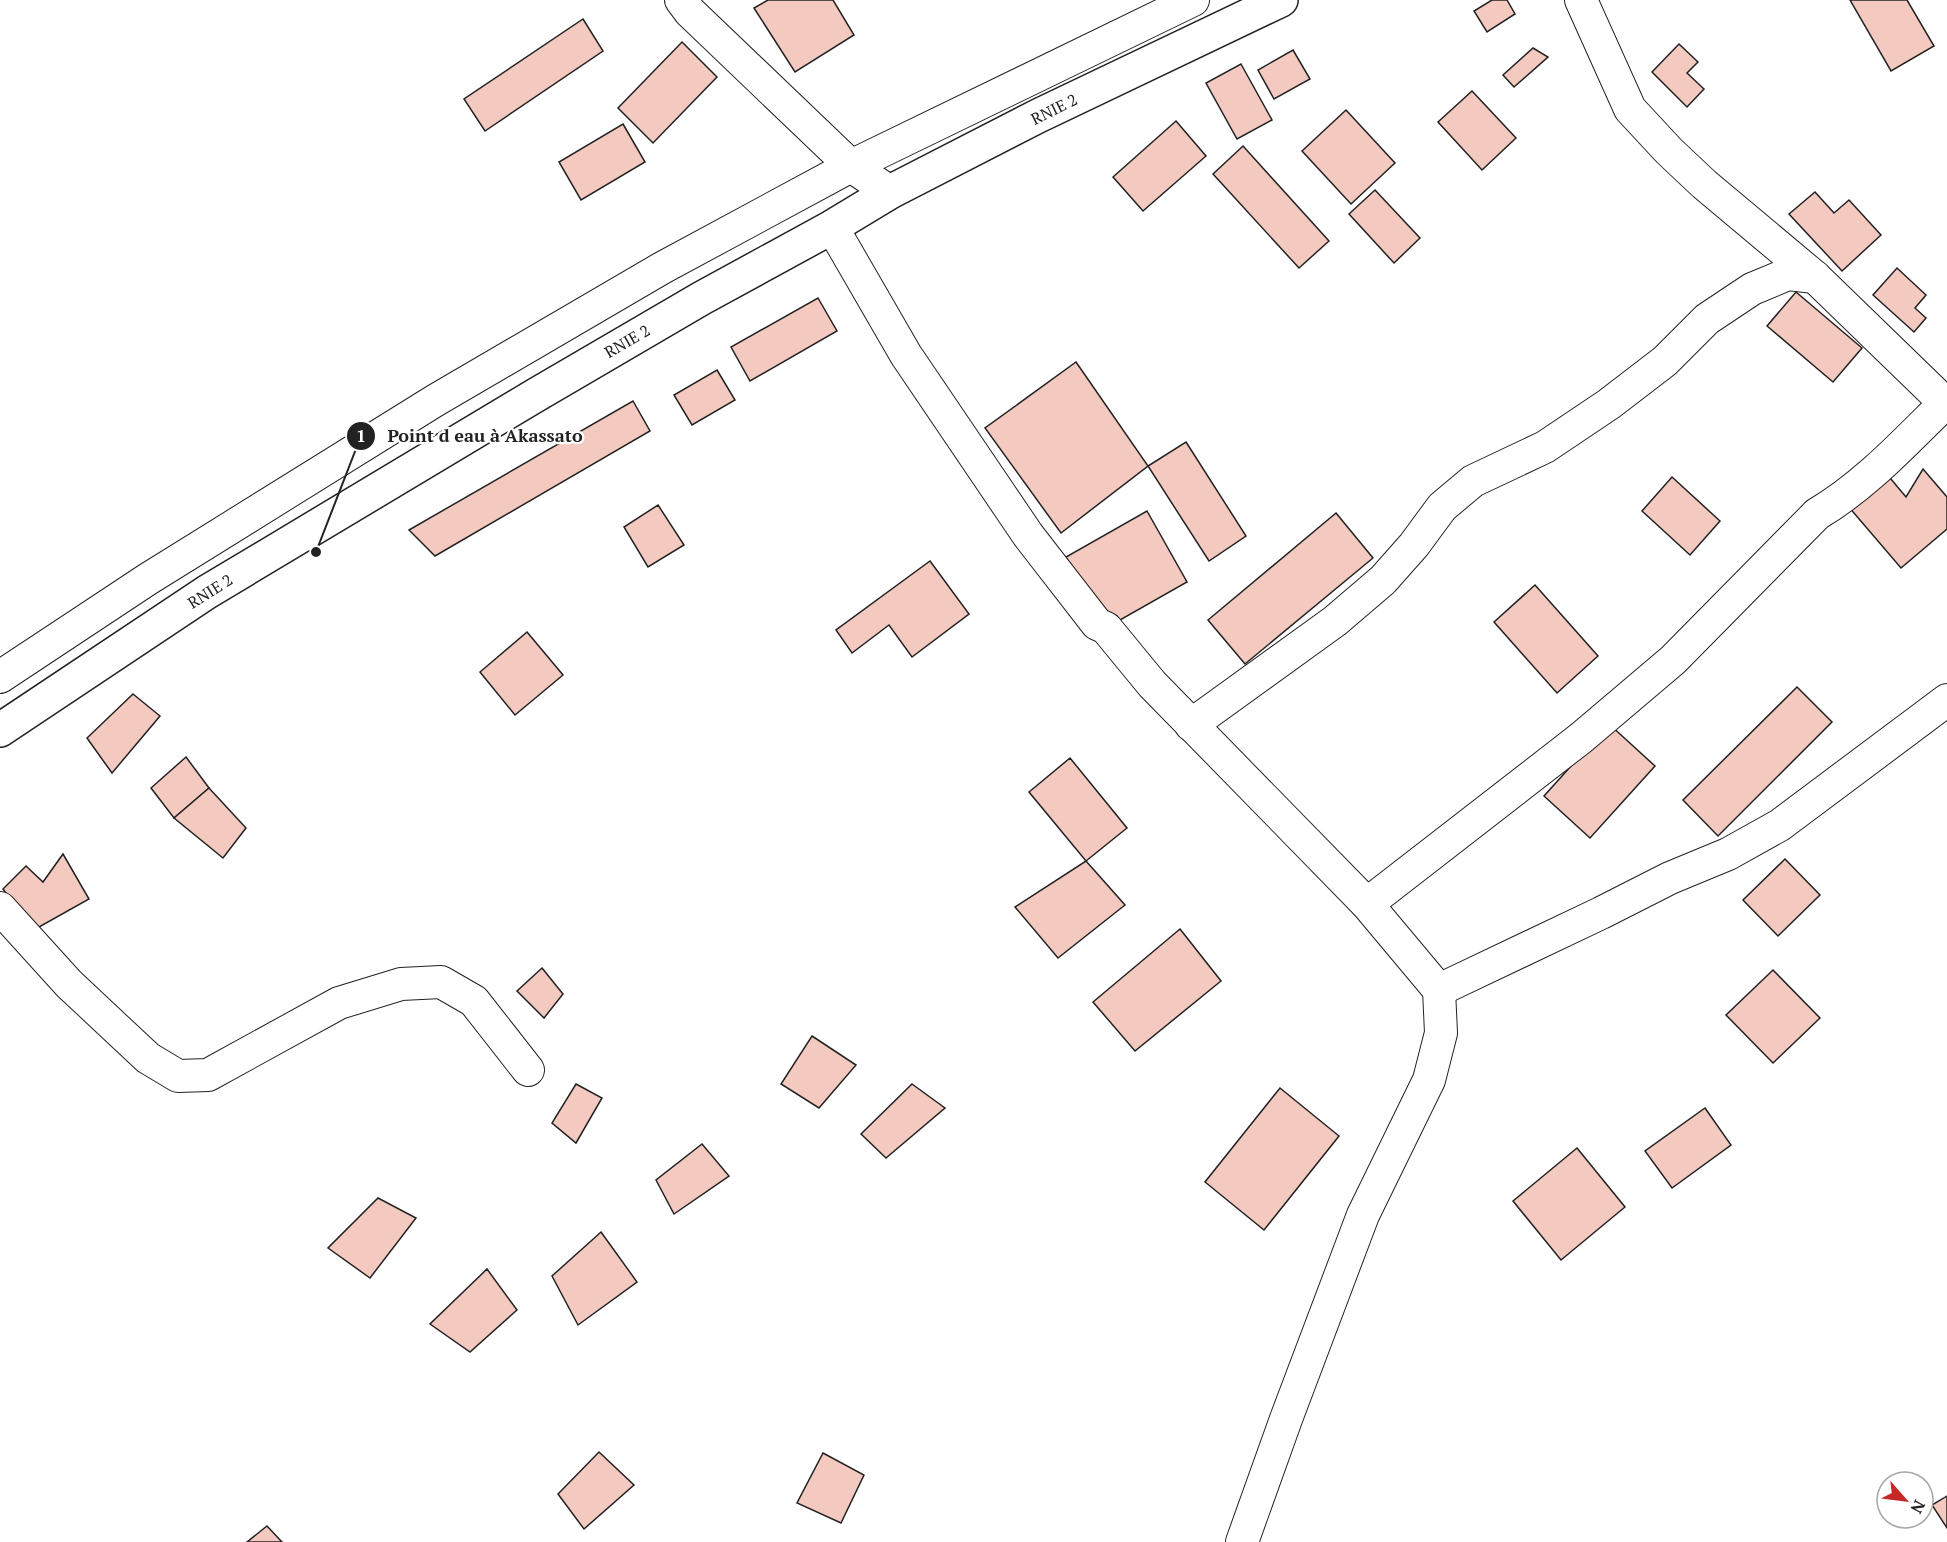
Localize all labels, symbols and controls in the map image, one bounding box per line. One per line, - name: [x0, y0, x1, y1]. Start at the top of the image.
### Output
- street label: RNIE 2: [1027, 88, 1081, 130]
- street label: RNIE 2: [600, 319, 654, 363]
- callout: Point d eau à Akassato: [346, 418, 595, 454]
- text: 1: [356, 423, 366, 447]
- text: Point d eau à Akassato: [387, 423, 583, 447]
- street label: RNIE 2: [183, 569, 237, 613]
- north arrow: [1875, 1470, 1935, 1530]
- text: N: [1906, 1497, 1931, 1518]

